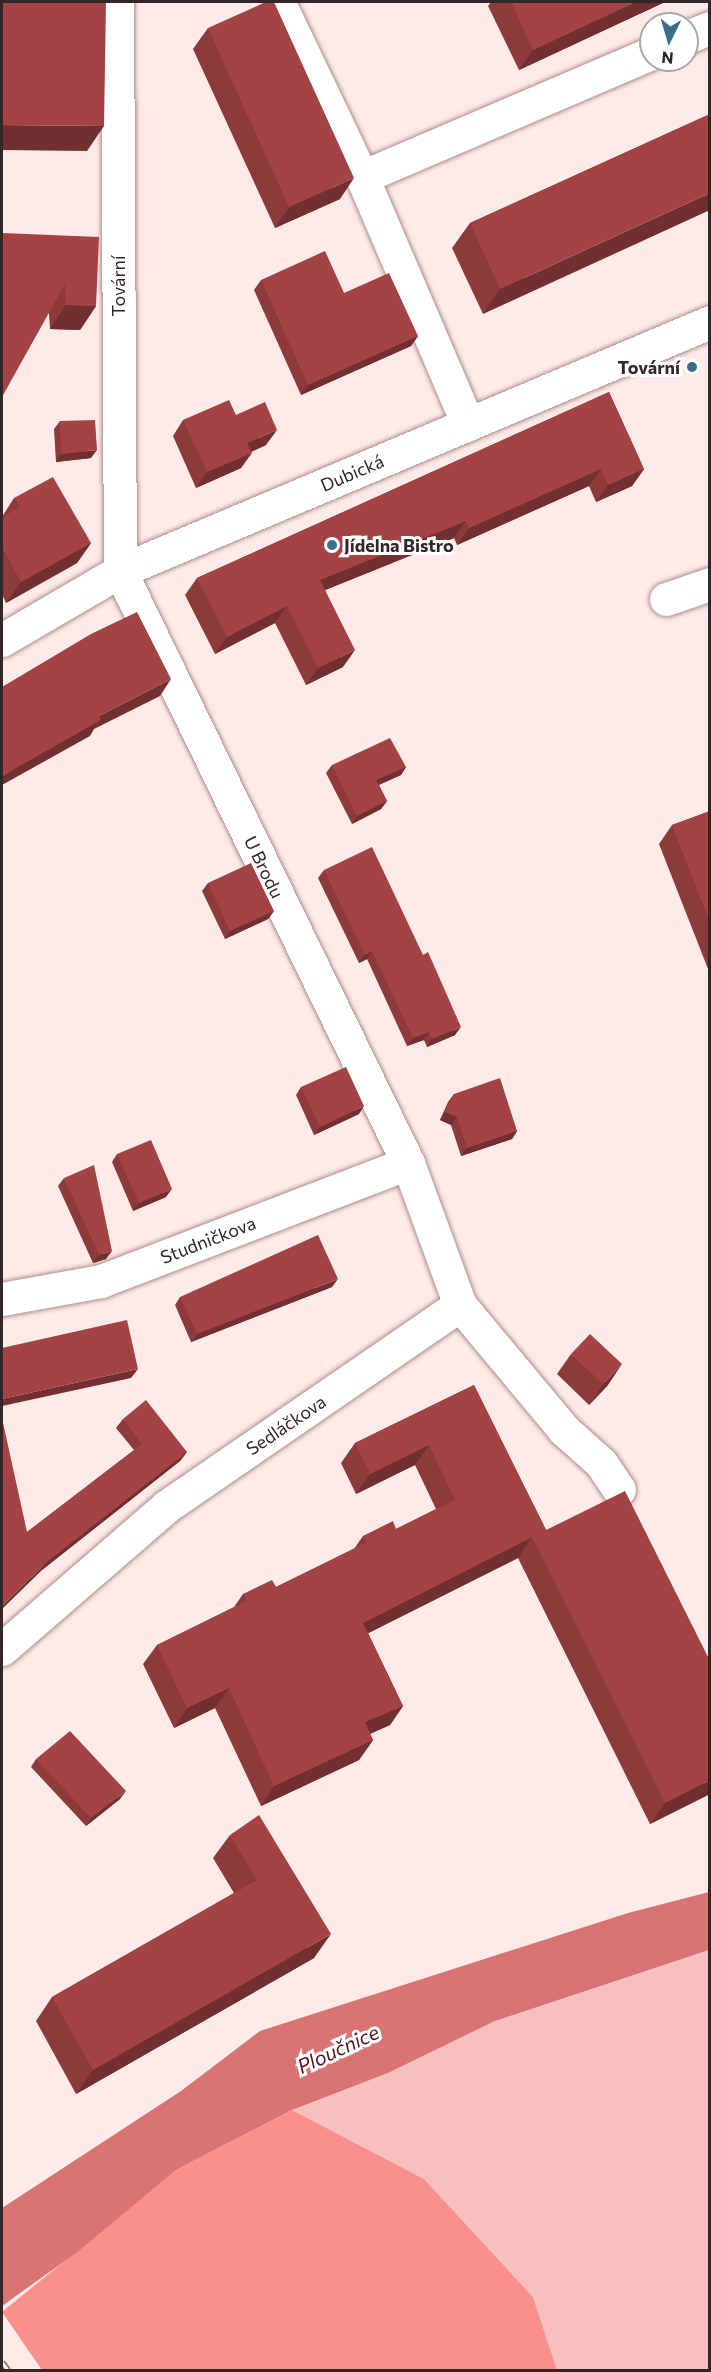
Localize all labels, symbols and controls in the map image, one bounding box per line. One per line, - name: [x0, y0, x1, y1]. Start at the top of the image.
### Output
- north arrow: [639, 12, 699, 72]
- text: N: [661, 48, 674, 68]
- street label: Tovární: [107, 255, 129, 317]
- place label: Tovární: [618, 356, 680, 378]
- marker: Tovární: [685, 360, 699, 374]
- street label: Dubická: [317, 450, 387, 496]
- place label: Jídelna Bistro: [344, 534, 454, 556]
- marker: Jídelna Bistro: [325, 538, 339, 552]
- street label: U Brodu: [240, 832, 288, 902]
- street label: Studničkova: [157, 1212, 259, 1268]
- street label: Sedláčkova: [242, 1390, 330, 1460]
- water label: Ploučnice: [293, 2020, 383, 2078]

